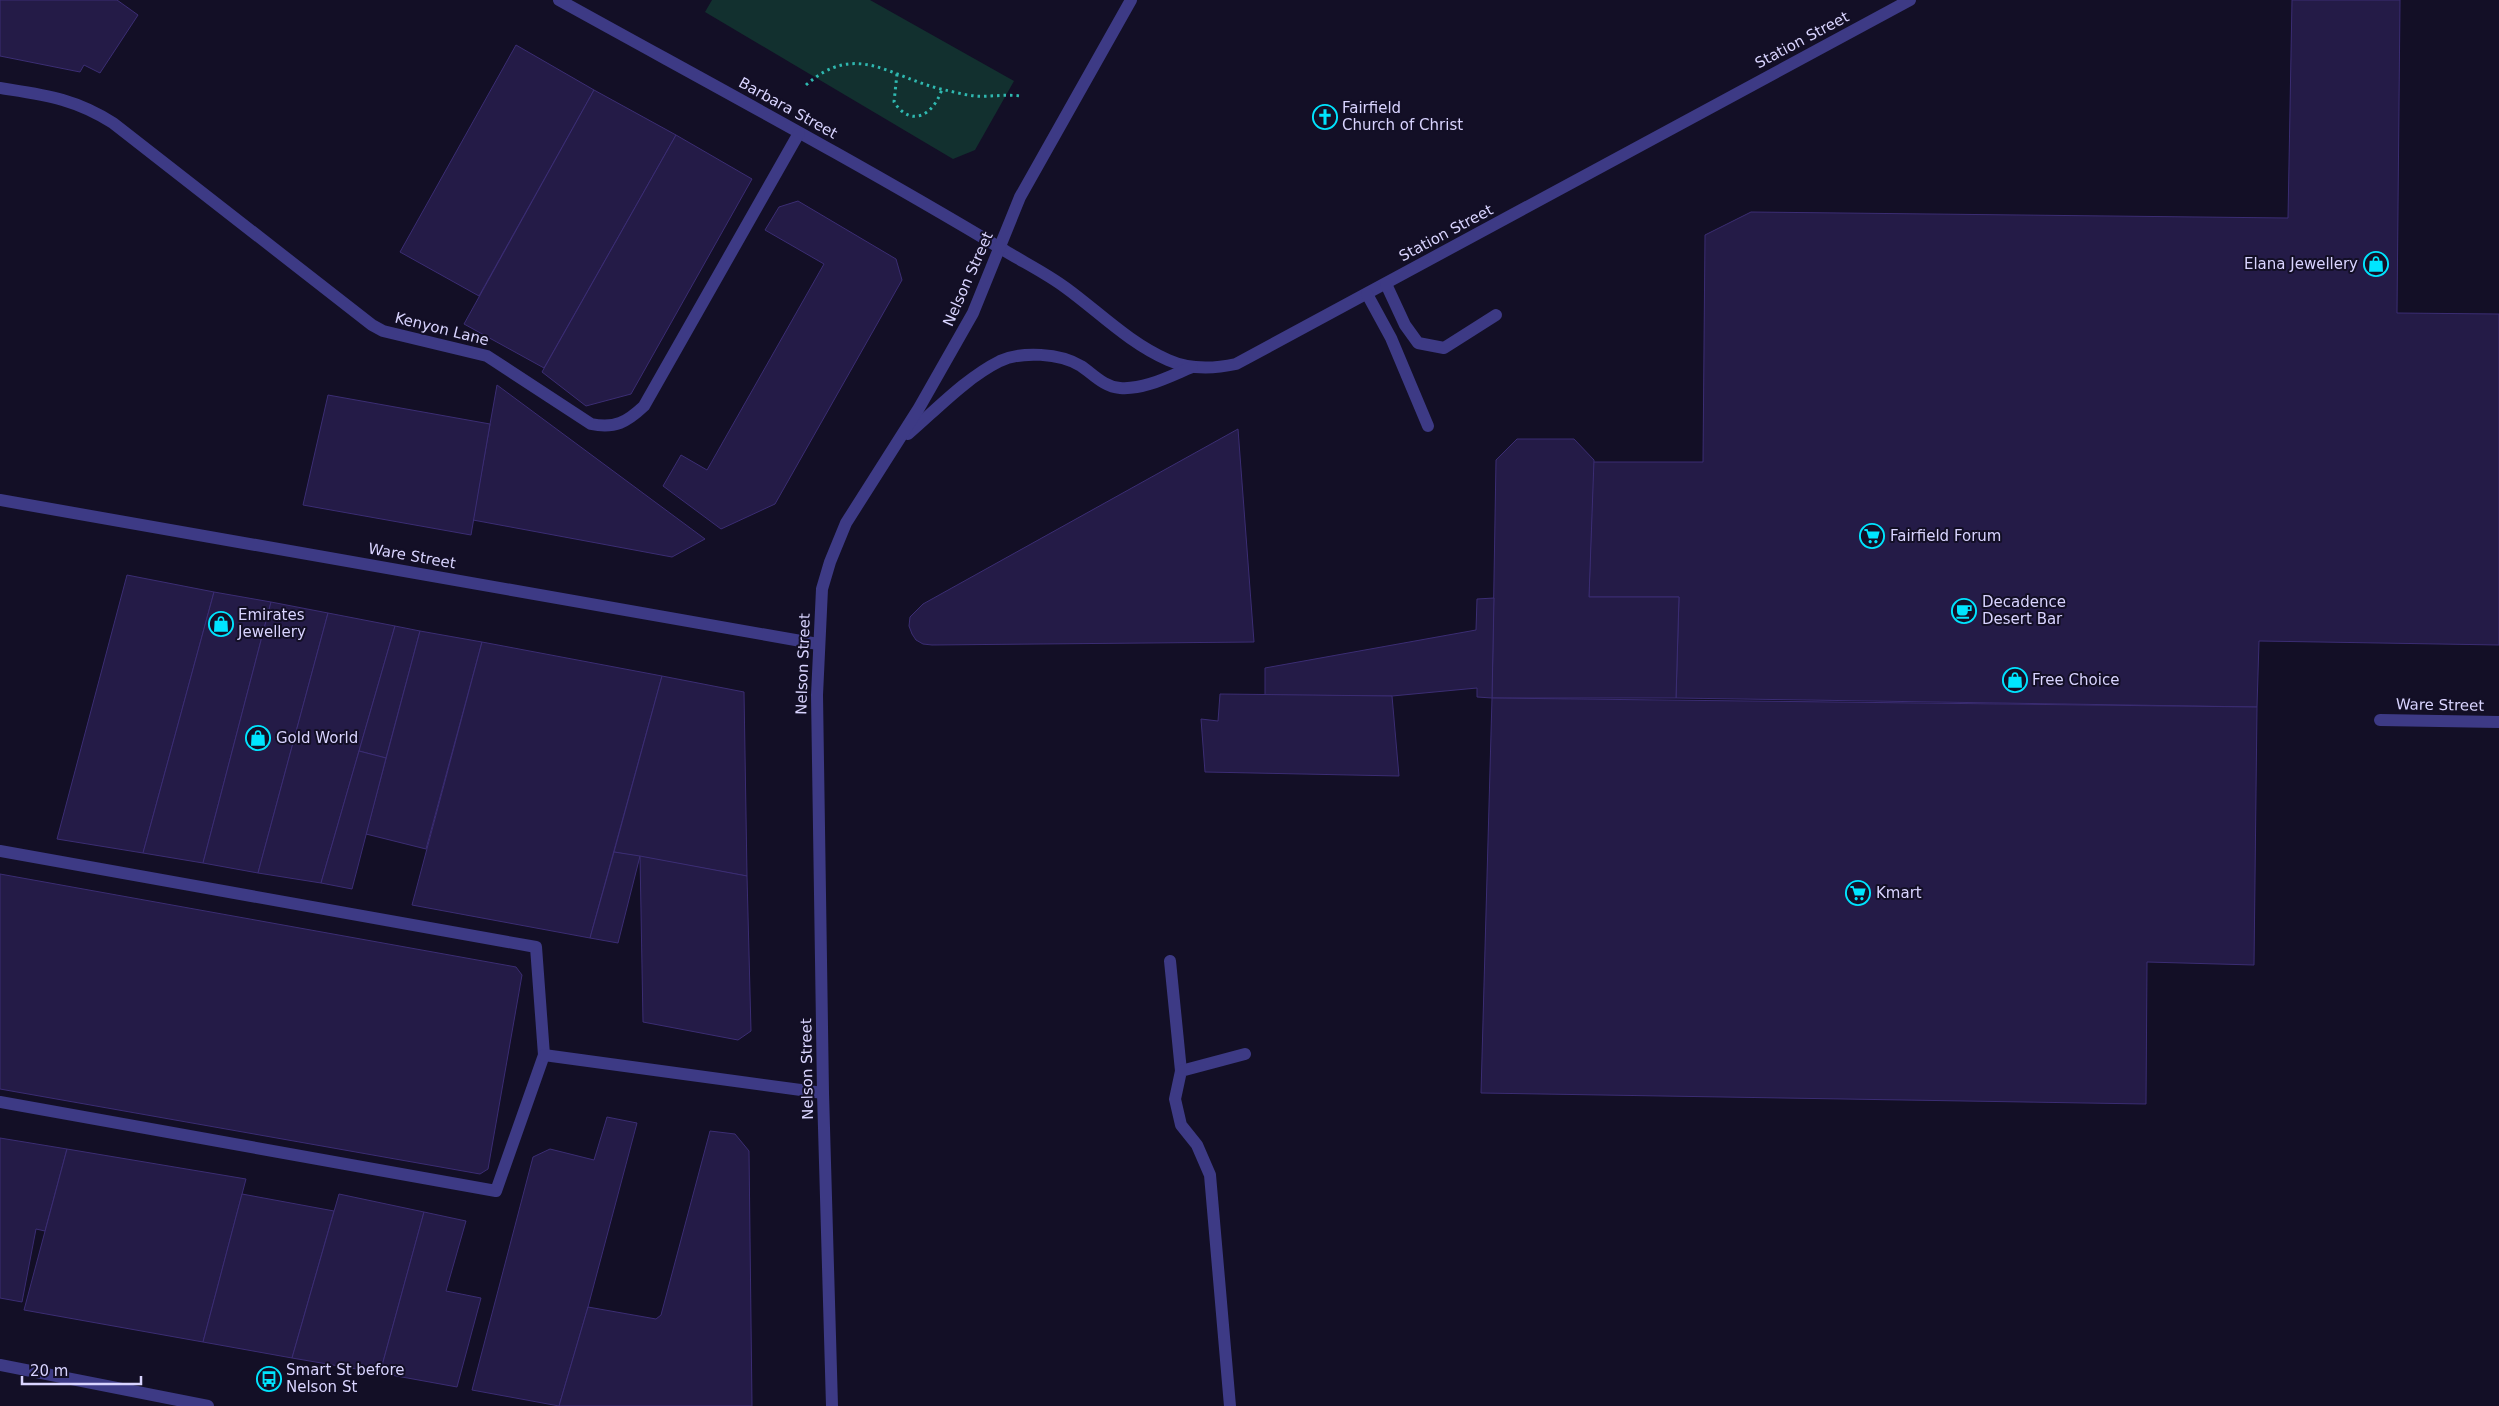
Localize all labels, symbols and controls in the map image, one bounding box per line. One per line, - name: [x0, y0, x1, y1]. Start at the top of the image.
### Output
- street label: Station Street: [1752, 8, 1852, 72]
- street label: Barbara Street: [735, 73, 841, 143]
- place label: Fairfield Church of Christ: [1342, 99, 1463, 134]
- church icon: Fairfield Church of Christ: [1312, 104, 1338, 130]
- street label: Station Street: [1396, 201, 1496, 265]
- street label: Nelson Street: [939, 229, 997, 329]
- shop icon: Elana Jewellery: [2363, 251, 2389, 277]
- place label: Elana Jewellery: [2244, 255, 2358, 273]
- street label: Kenyon Lane: [393, 309, 491, 349]
- supermarket icon: Fairfield Forum: [1859, 523, 1885, 549]
- place label: Fairfield Forum: [1890, 527, 2001, 545]
- street label: Ware Street: [367, 539, 457, 573]
- place label: Decadence Desert Bar: [1982, 593, 2066, 628]
- cafe icon: Decadence Desert Bar: [1951, 598, 1977, 624]
- place label: Emirates Jewellery: [237, 606, 306, 641]
- shop icon: Emirates Jewellery: [208, 611, 234, 637]
- street label: Nelson Street: [792, 613, 814, 715]
- shop icon: Free Choice: [2002, 667, 2028, 693]
- place label: Free Choice: [2032, 671, 2119, 689]
- street label: Ware Street: [2396, 695, 2485, 715]
- shop icon: Gold World: [245, 725, 271, 751]
- place label: Gold World: [276, 729, 358, 747]
- supermarket icon: Kmart: [1845, 880, 1871, 906]
- place label: Kmart: [1876, 884, 1922, 902]
- street label: Nelson Street: [797, 1018, 817, 1120]
- scale bar: [22, 1354, 141, 1386]
- place label: Smart St before Nelson St: [286, 1361, 405, 1396]
- text: 20 m: [30, 1362, 68, 1380]
- bus stop icon: Smart St before Nelson St: [256, 1366, 282, 1392]

